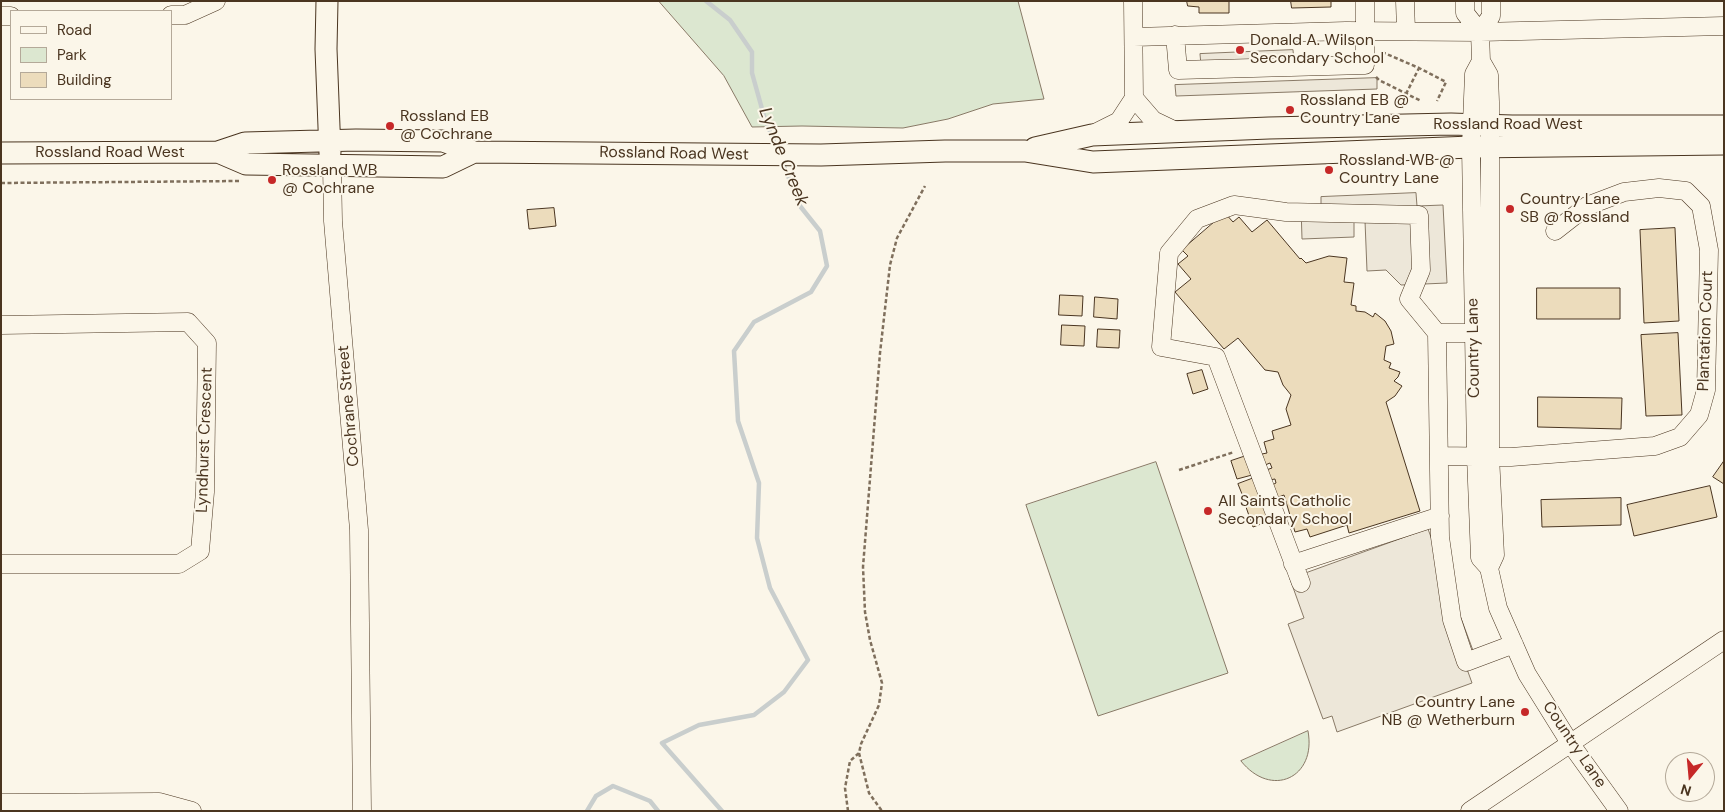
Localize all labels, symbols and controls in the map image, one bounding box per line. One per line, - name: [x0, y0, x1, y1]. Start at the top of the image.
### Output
- legend: [10, 10, 172, 100]
- text: Road: [57, 20, 92, 40]
- place label: Donald A. Wilson Secondary School: [1250, 31, 1384, 69]
- marker: Donald A. Wilson Secondary School: [1234, 44, 1246, 56]
- text: Park: [57, 45, 87, 65]
- text: Building: [57, 70, 112, 90]
- place label: Rossland EB @ Country Lane: [1300, 91, 1409, 129]
- water label: Lynde Creek: [753, 104, 813, 210]
- marker: Rossland EB @ Country Lane: [1284, 104, 1296, 116]
- place label: Rossland EB @ Cochrane: [400, 107, 493, 145]
- street label: Rossland Road West: [1433, 115, 1583, 135]
- marker: Rossland EB @ Cochrane: [384, 120, 396, 132]
- street label: Rossland Road West: [35, 143, 185, 163]
- street label: Rossland Road West: [599, 143, 749, 165]
- place label: Rossland WB @ Country Lane: [1339, 151, 1455, 189]
- place label: Rossland WB @ Cochrane: [282, 161, 377, 199]
- marker: Rossland WB @ Country Lane: [1323, 164, 1335, 176]
- marker: Rossland WB @ Cochrane: [266, 174, 278, 186]
- place label: Country Lane SB @ Rossland: [1520, 190, 1630, 228]
- marker: Country Lane SB @ Rossland: [1504, 203, 1516, 215]
- street label: Plantation Court: [1694, 270, 1718, 392]
- street label: Country Lane: [1464, 298, 1484, 398]
- street label: Cochrane Street: [334, 344, 364, 468]
- street label: Lyndhurst Crescent: [193, 367, 217, 513]
- place label: All Saints Catholic Secondary School: [1218, 492, 1352, 530]
- marker: All Saints Catholic Secondary School: [1202, 505, 1214, 517]
- place label: Country Lane NB @ Wetherburn: [1381, 693, 1515, 731]
- street label: Country Lane: [1538, 698, 1610, 792]
- marker: Country Lane NB @ Wetherburn: [1519, 706, 1531, 718]
- north arrow: [1665, 752, 1715, 802]
- text: N: [1678, 780, 1693, 800]

